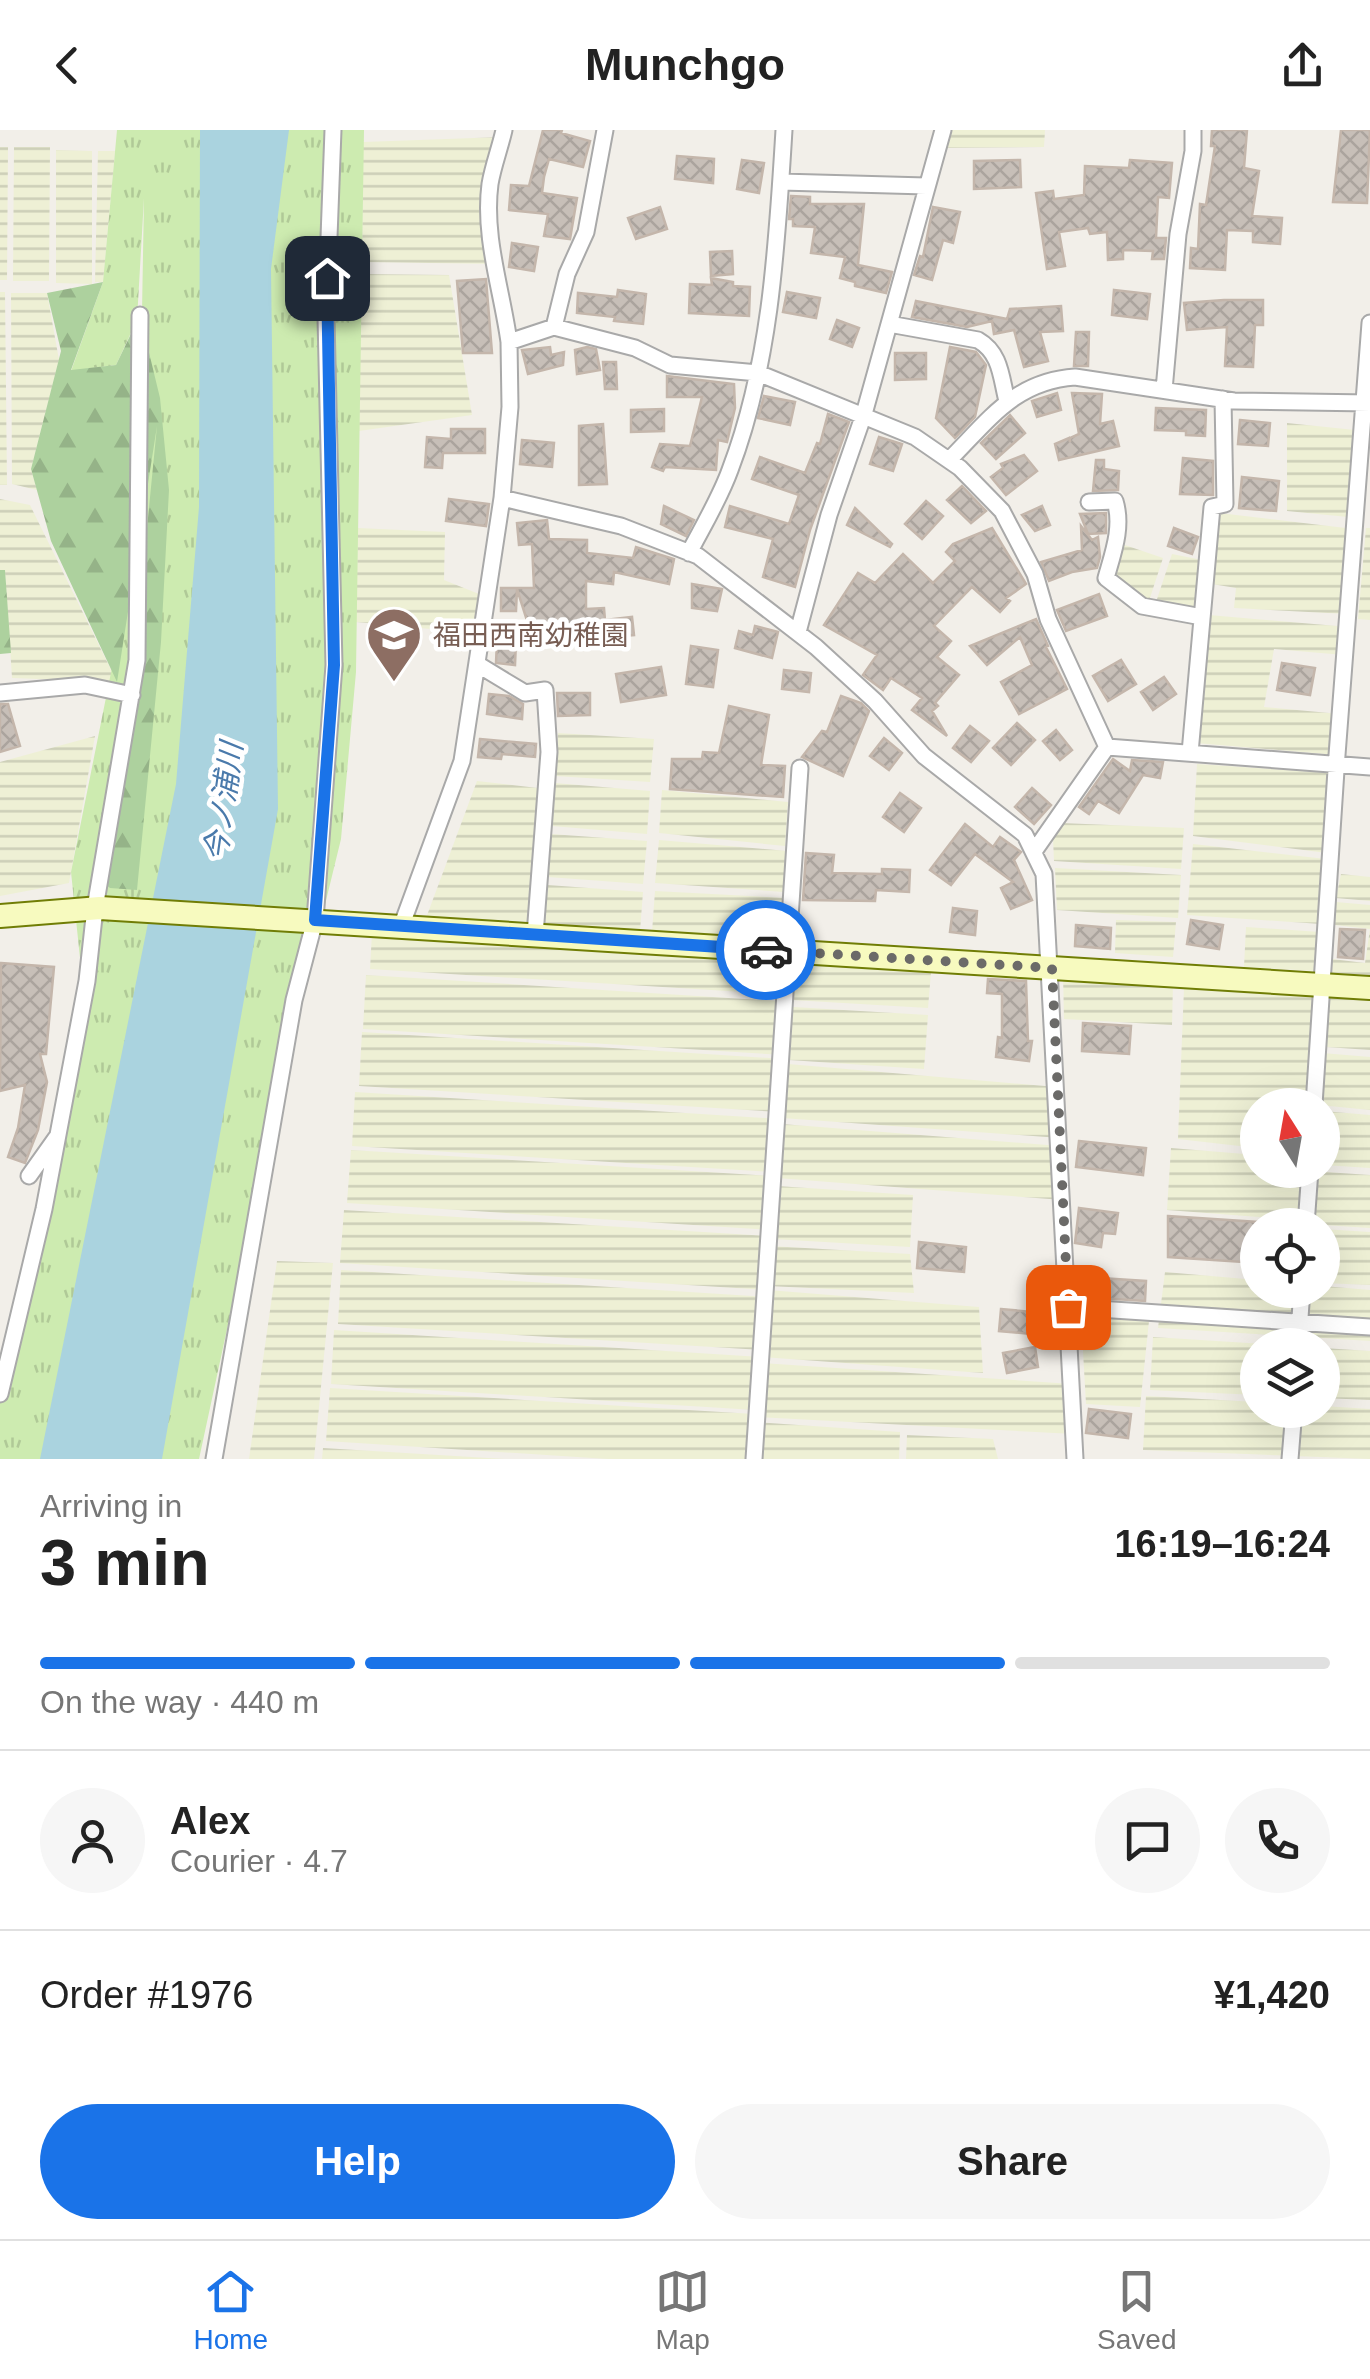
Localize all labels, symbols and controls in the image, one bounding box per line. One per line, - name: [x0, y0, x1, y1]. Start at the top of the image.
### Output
- icon: back: [40, 38, 95, 93]
- icon: share: [1275, 38, 1330, 93]
- text: Munchgo: [585, 39, 785, 90]
- pin: [285, 236, 370, 321]
- icon: home: [300, 251, 355, 306]
- school or university icon: 福田西南幼稚園: [364, 605, 424, 684]
- place label: 福田西南幼稚園: [433, 620, 629, 651]
- water label: 今ノ浦川: [199, 737, 249, 864]
- courier: [716, 900, 816, 1000]
- icon: car: [739, 923, 794, 978]
- north arrow: [1240, 1088, 1340, 1188]
- map controls: [1240, 1088, 1340, 1428]
- button: locate: [1240, 1208, 1340, 1308]
- pin: [1026, 1265, 1111, 1350]
- icon: bag: [1041, 1280, 1096, 1335]
- button: layers: [1240, 1328, 1340, 1428]
- text: Arriving in: [40, 1488, 182, 1524]
- text: 16:19–16:24: [1114, 1523, 1330, 1565]
- text: 3 min: [40, 1526, 210, 1599]
- text: On the way · 440 m: [40, 1684, 319, 1720]
- button: person: [40, 1788, 145, 1893]
- button: chat: [1095, 1788, 1200, 1893]
- button: phone: [1225, 1788, 1330, 1893]
- text: Alex: [170, 1800, 250, 1842]
- text: Courier · 4.7: [170, 1843, 348, 1879]
- text: Order #1976: [40, 1974, 253, 2016]
- text: ¥1,420: [1214, 1974, 1330, 2016]
- button: Help: [40, 2104, 675, 2219]
- button: Share: [695, 2104, 1330, 2219]
- tab: Home: [193, 2264, 268, 2356]
- tab: Map: [655, 2264, 710, 2356]
- tab: Saved: [1097, 2264, 1176, 2356]

